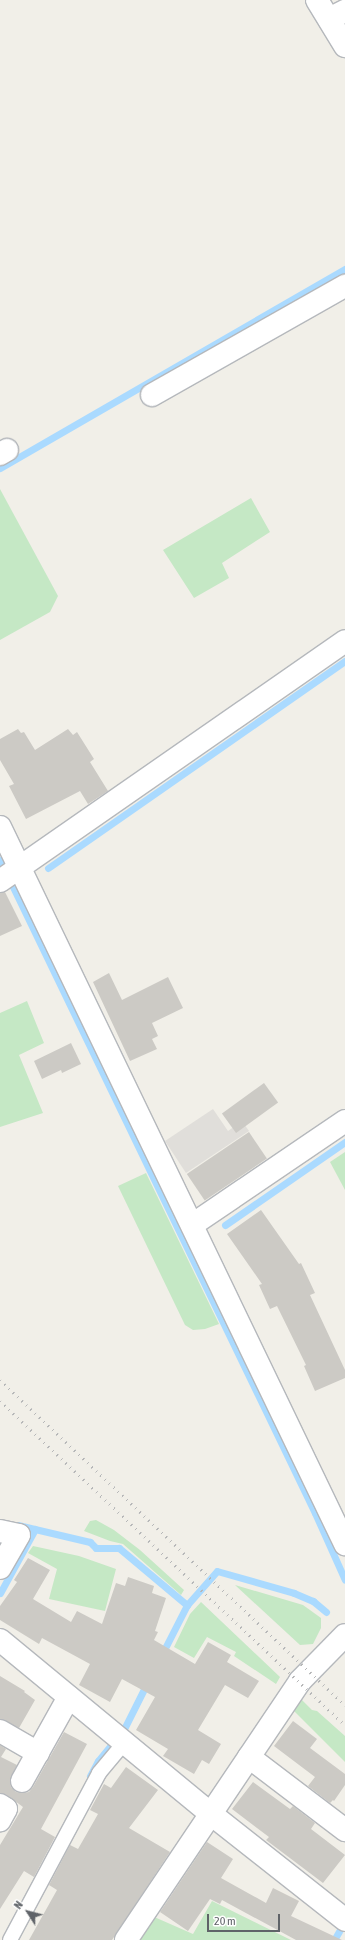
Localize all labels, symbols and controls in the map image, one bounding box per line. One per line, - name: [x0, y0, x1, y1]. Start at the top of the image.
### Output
- north arrow: [8, 1892, 48, 1932]
- text: N: [12, 1899, 25, 1911]
- scale bar: [209, 1906, 282, 1932]
- text: 20 m: [214, 1914, 236, 1928]

